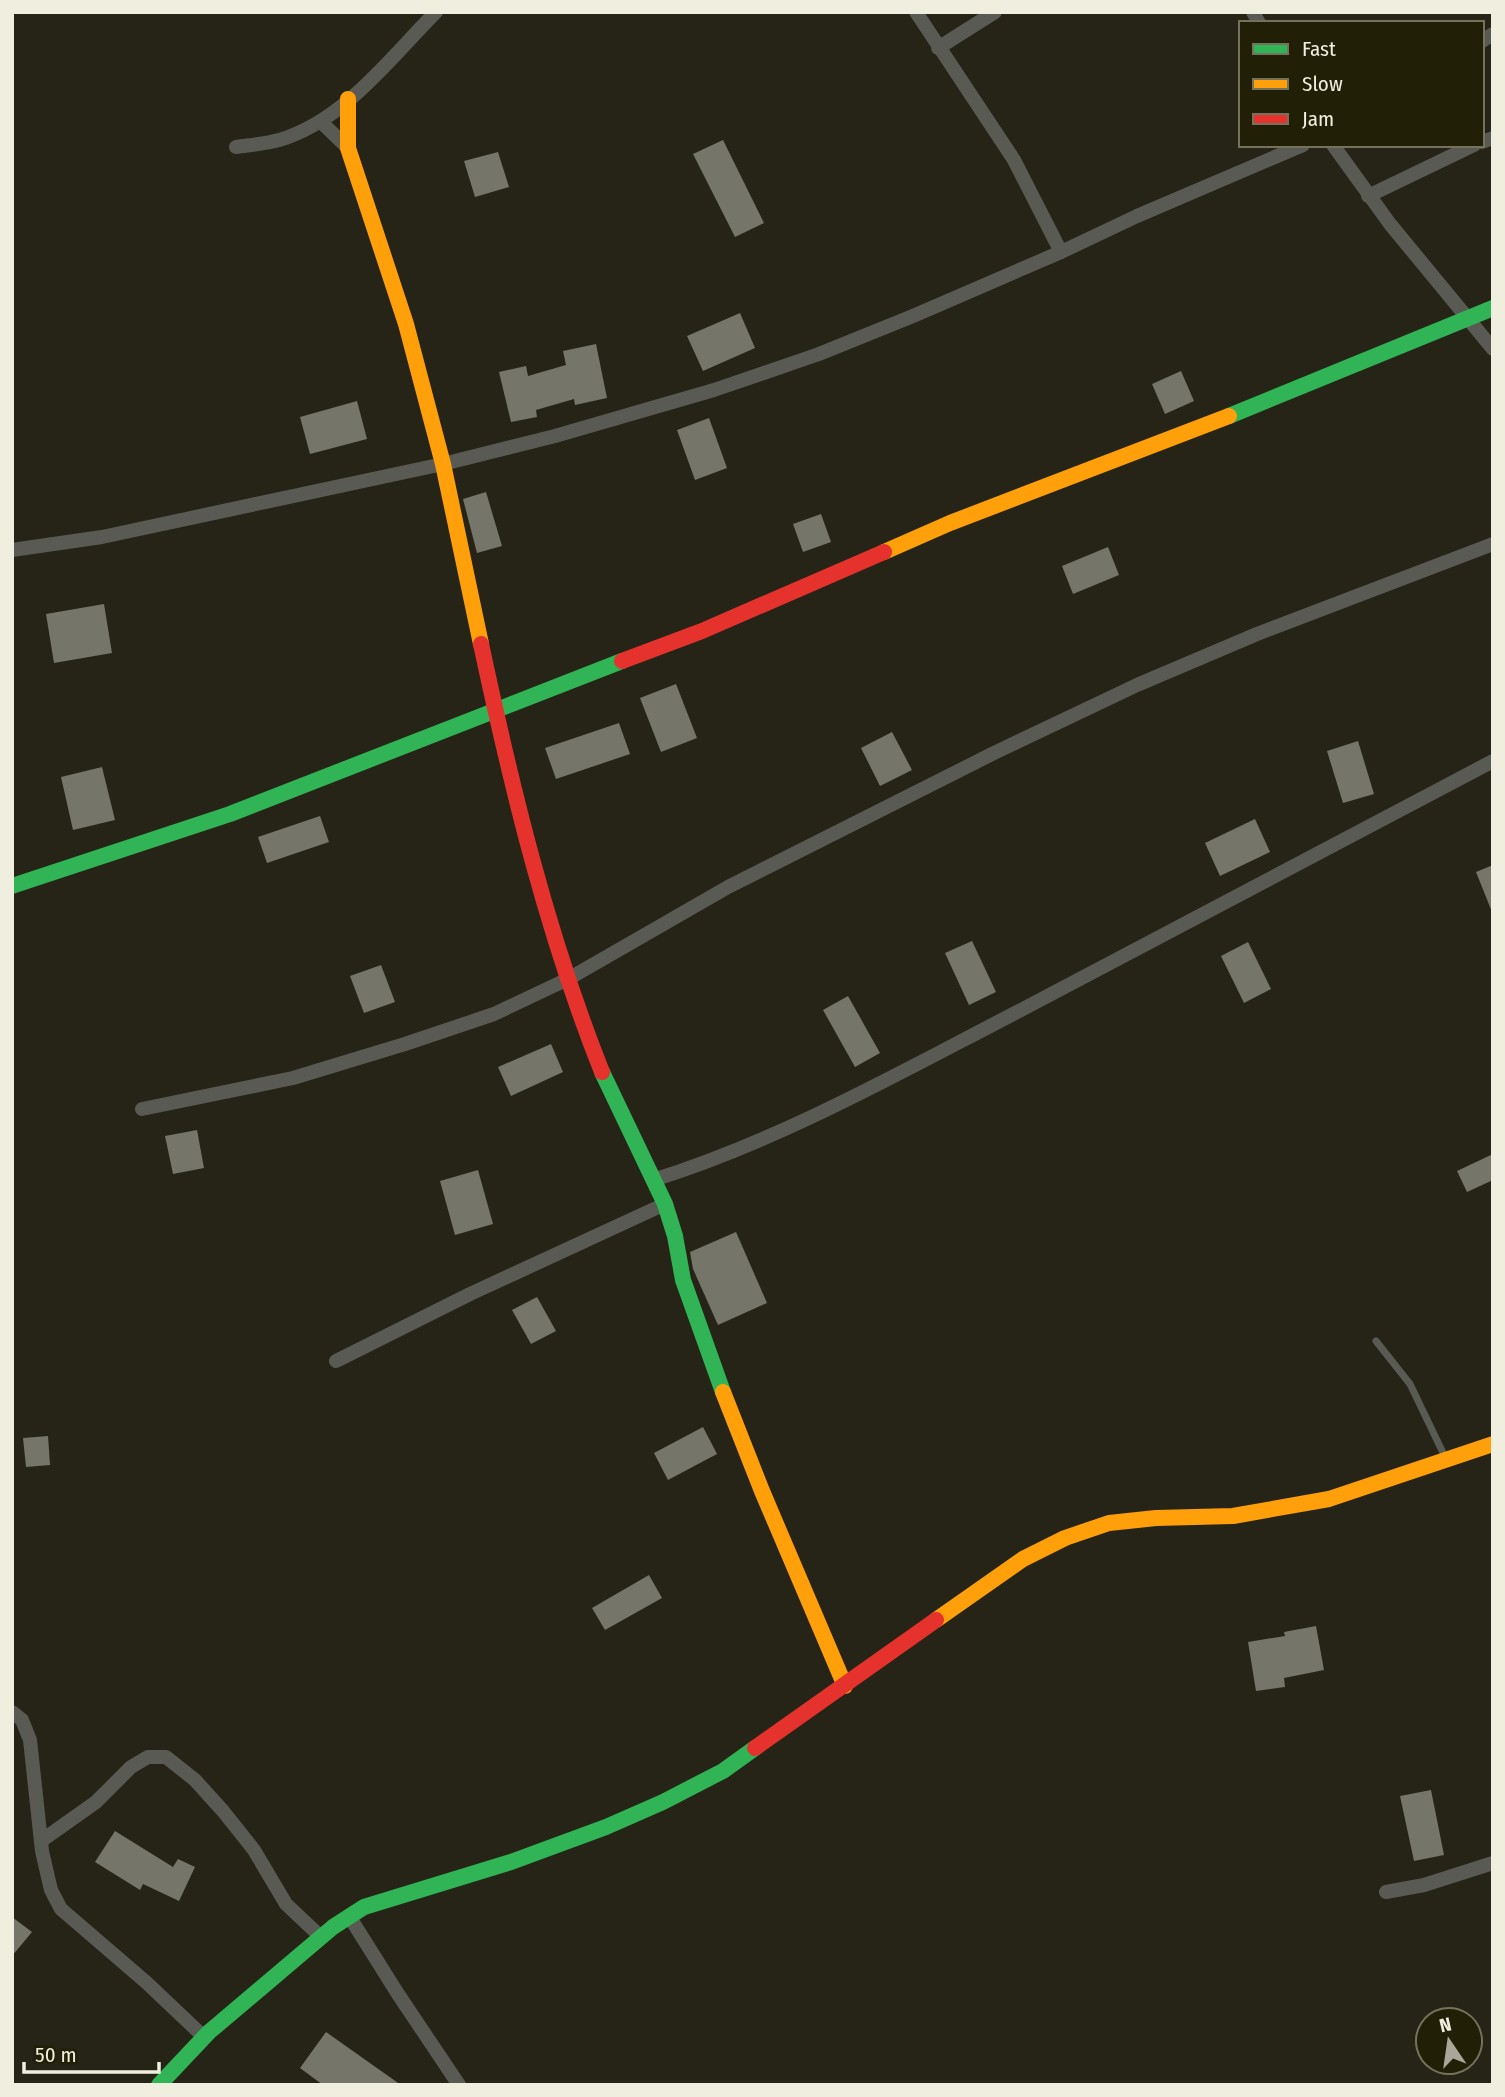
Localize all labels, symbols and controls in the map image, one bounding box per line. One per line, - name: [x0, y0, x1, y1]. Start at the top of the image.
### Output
- legend: [1239, 21, 1484, 147]
- text: Fast: [1302, 36, 1336, 62]
- text: Slow: [1302, 71, 1343, 97]
- text: Jam: [1302, 106, 1334, 132]
- north arrow: [1414, 2006, 1484, 2076]
- text: N: [1437, 2012, 1453, 2037]
- scale bar: [24, 2030, 159, 2074]
- text: 50 m: [35, 2042, 77, 2068]

